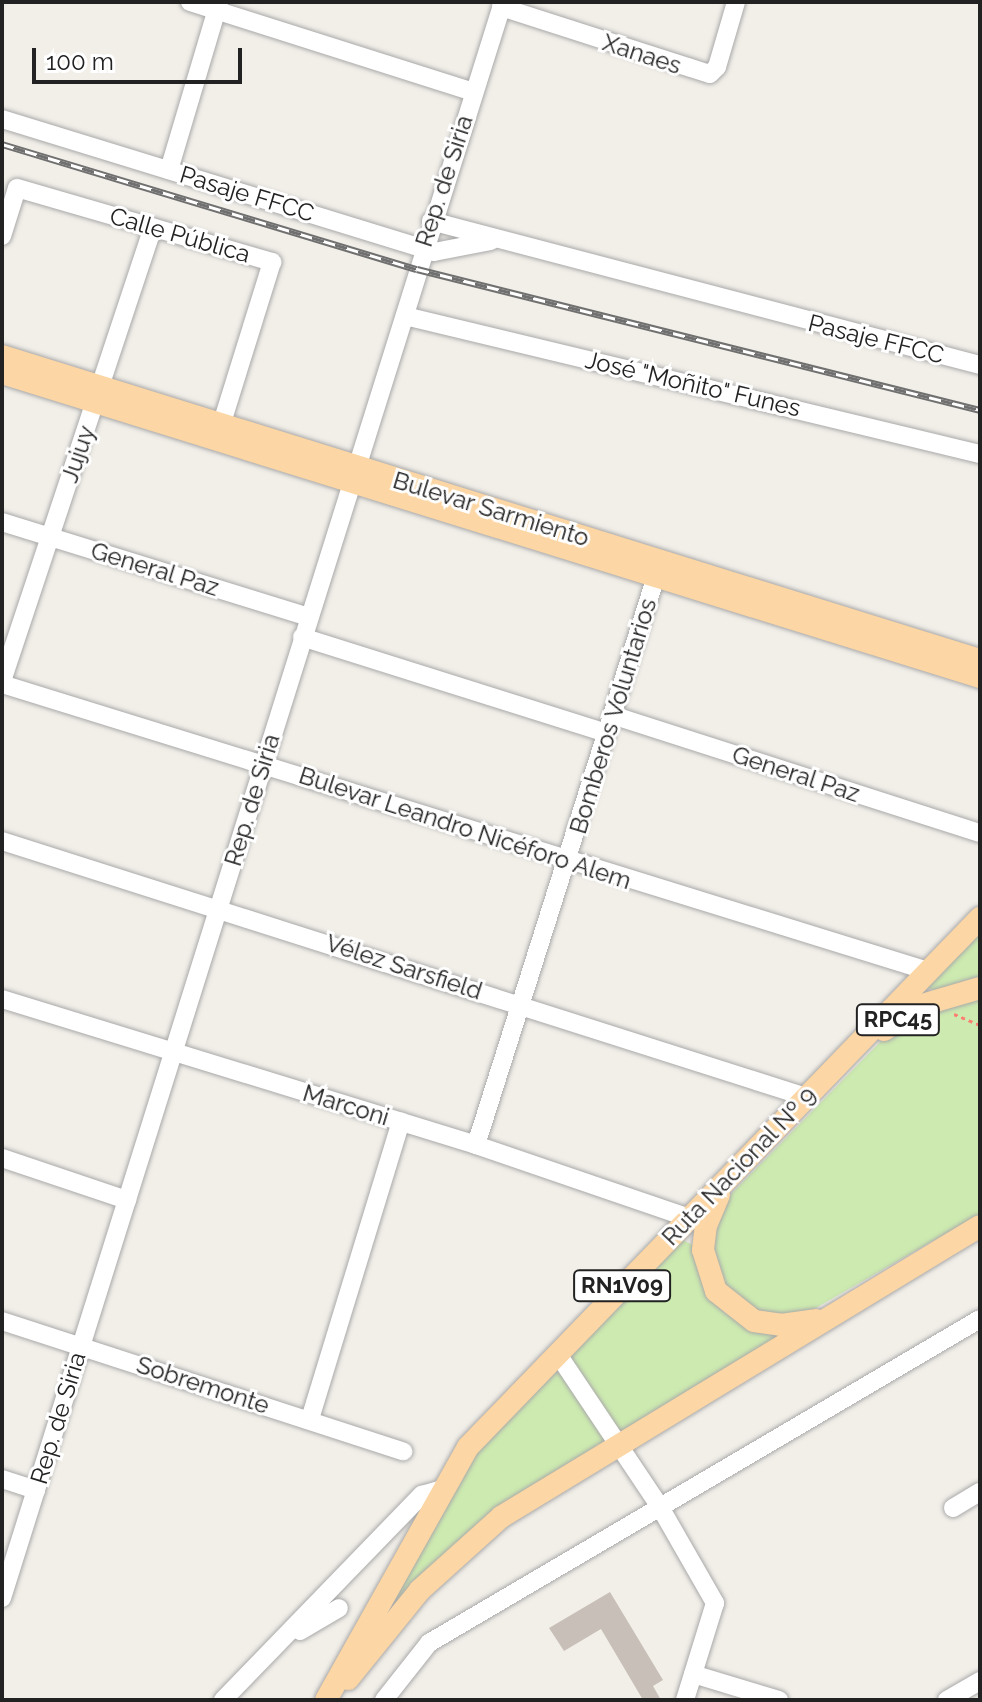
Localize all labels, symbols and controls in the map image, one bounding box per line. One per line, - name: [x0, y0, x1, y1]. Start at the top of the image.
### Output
- street label: Xanaes: [599, 28, 685, 80]
- scale bar: [36, 32, 246, 82]
- text: 100 m: [46, 47, 114, 76]
- street label: Rep. de Siria: [409, 112, 479, 250]
- street label: Pasaje FFCC: [176, 160, 318, 228]
- street label: Calle Pública: [106, 201, 254, 269]
- street label: Pasaje FFCC: [805, 308, 947, 370]
- street label: José "Moñito" Funes: [582, 345, 804, 423]
- street label: Jujuy: [55, 422, 101, 486]
- street label: Bulevar Sarmiento: [389, 465, 593, 553]
- street label: General Paz: [87, 536, 223, 602]
- street label: Bomberos Voluntarios: [563, 594, 663, 838]
- street label: Rep. de Siria: [218, 731, 286, 869]
- street label: General Paz: [728, 740, 864, 808]
- street label: Bulevar Leandro Nicéforo Alem: [295, 760, 635, 896]
- street label: Vélez Sarsfield: [322, 928, 486, 1006]
- road number: RPC45: [854, 1002, 942, 1038]
- street label: Marconi: [299, 1078, 393, 1132]
- street label: Ruta Nacional Nº 9: [656, 1080, 822, 1252]
- road number: RN1V09: [572, 1268, 672, 1304]
- street label: Rep. de Siria: [24, 1349, 92, 1487]
- street label: Sobremonte: [133, 1350, 273, 1420]

